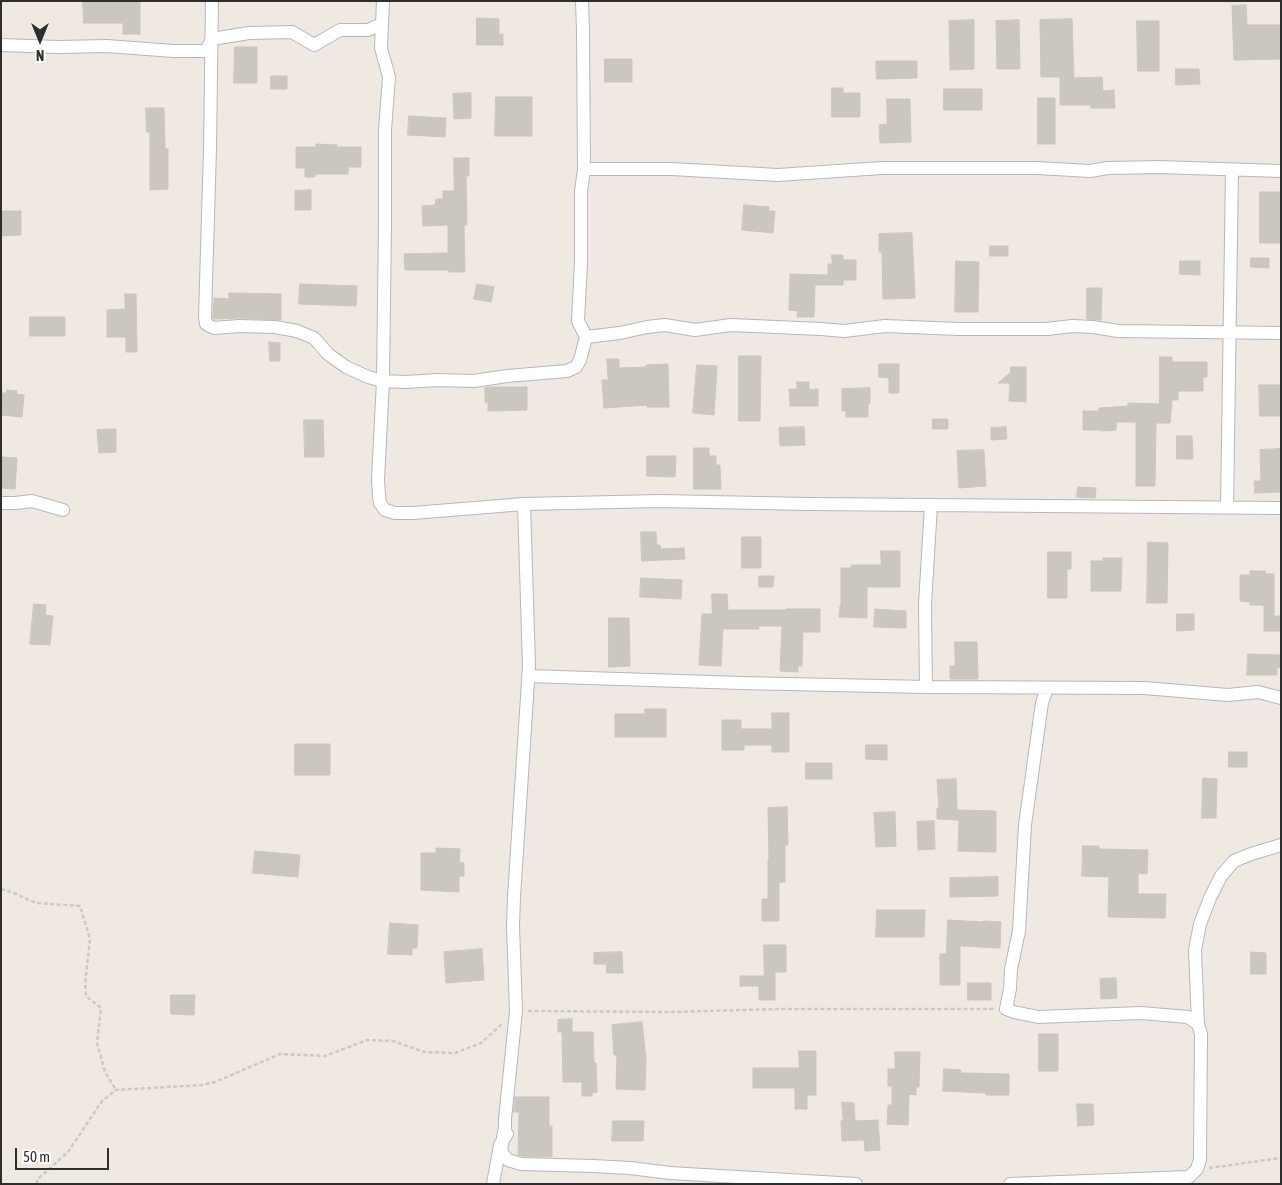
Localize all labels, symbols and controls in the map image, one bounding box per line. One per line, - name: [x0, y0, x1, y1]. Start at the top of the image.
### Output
- north arrow: [15, 15, 65, 65]
- text: N: [36, 47, 44, 63]
- scale bar: [18, 1138, 111, 1170]
- text: 50 m: [23, 1148, 50, 1165]

